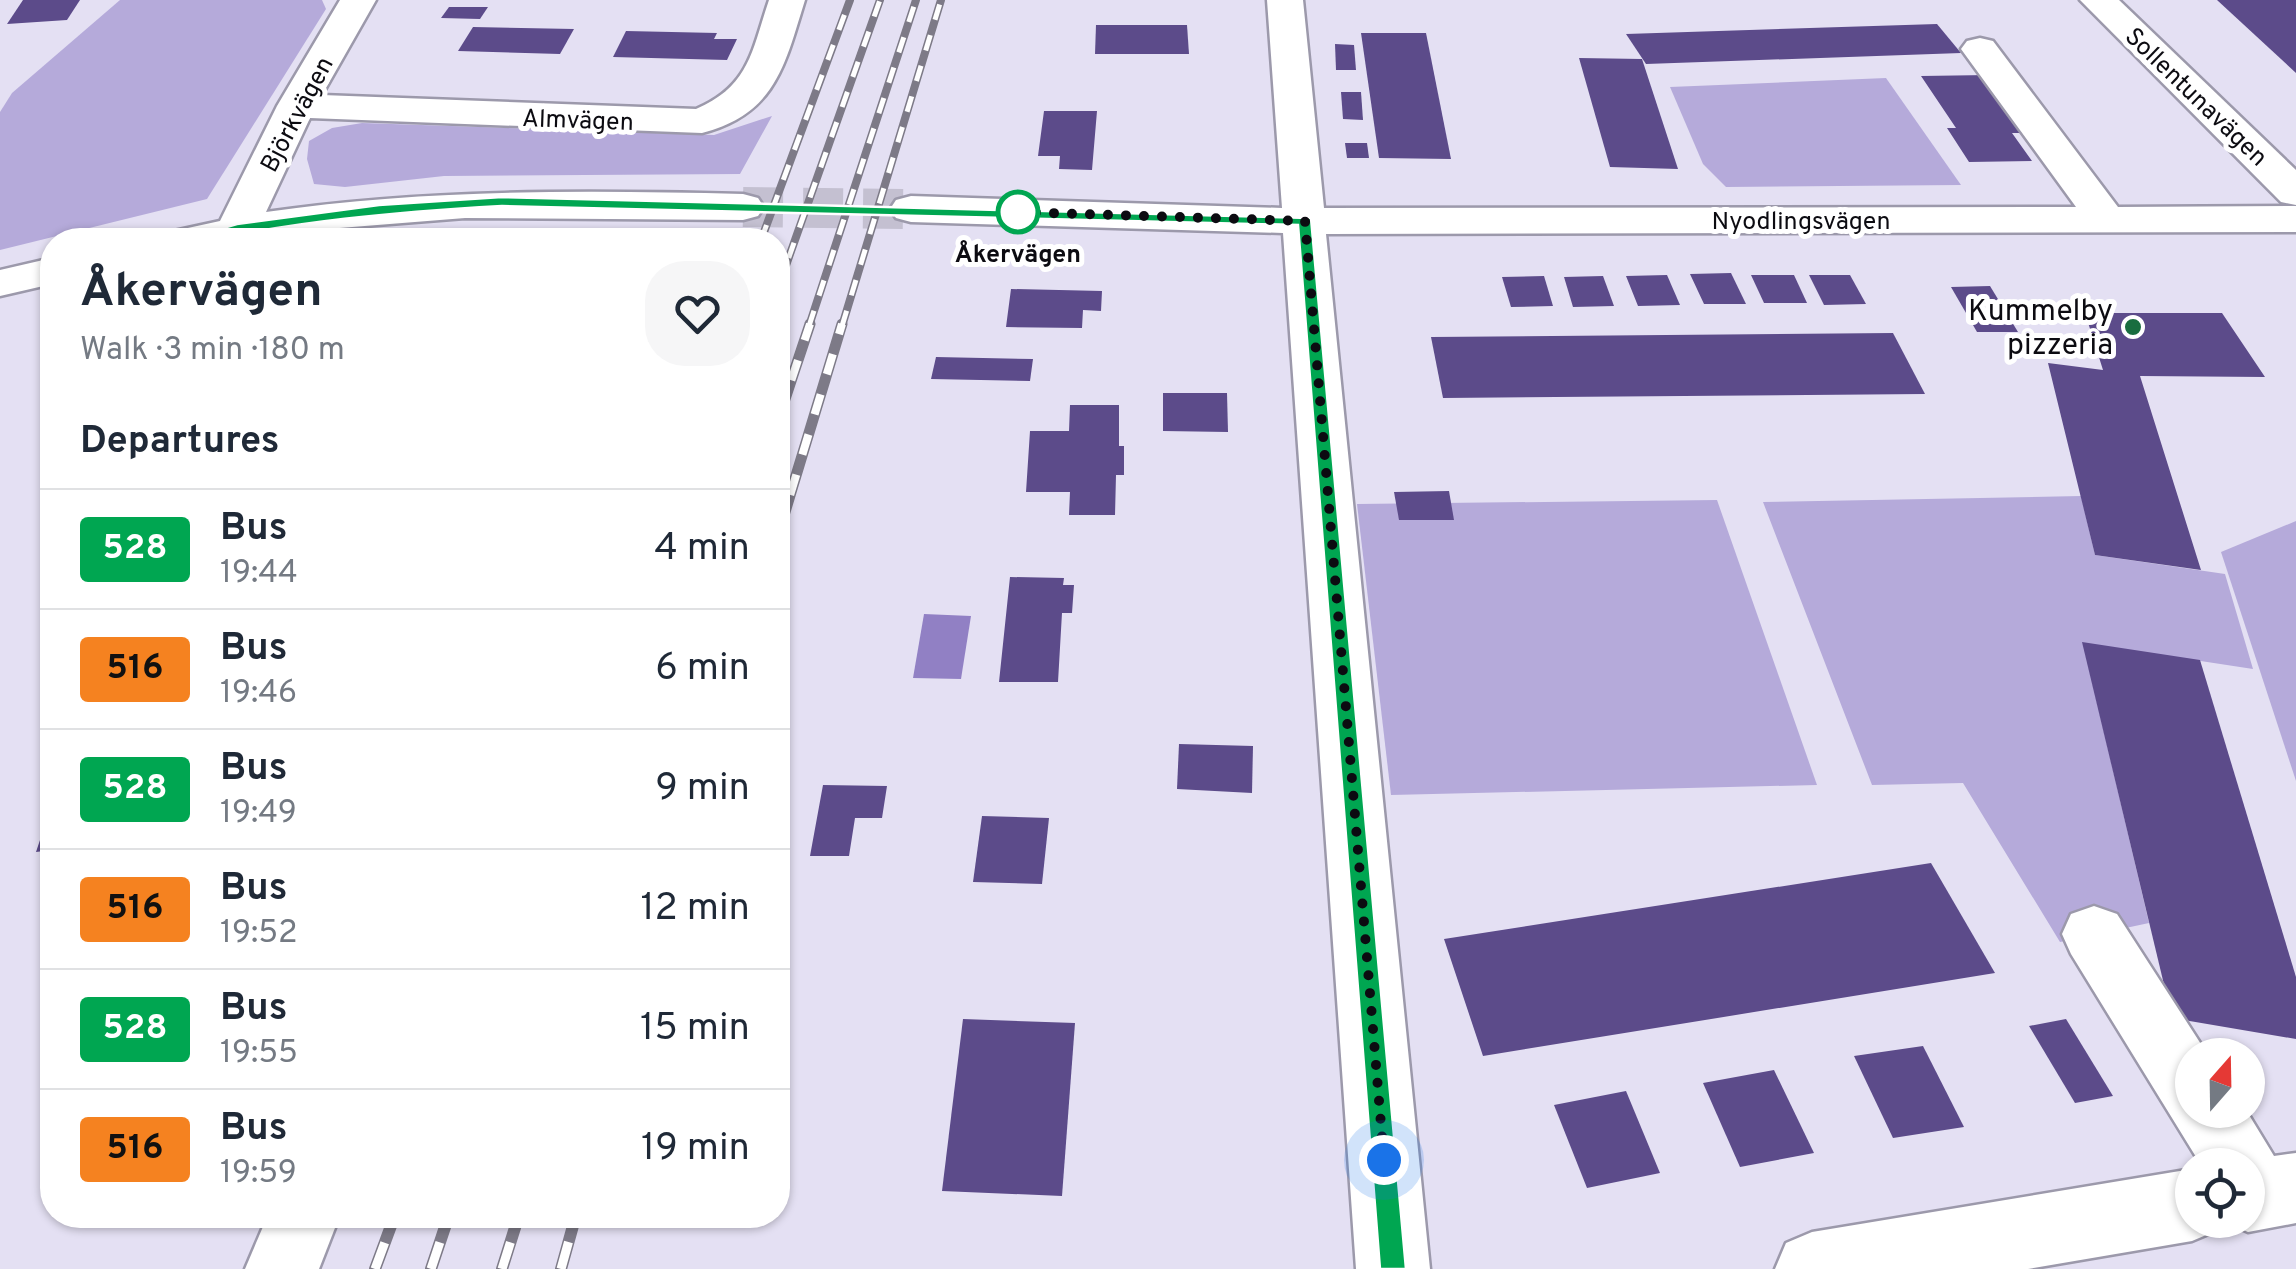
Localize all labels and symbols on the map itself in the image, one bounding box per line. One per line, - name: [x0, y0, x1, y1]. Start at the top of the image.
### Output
- street label: Sollentunavägen: [2117, 22, 2273, 174]
- street label: Björkvägen: [255, 52, 342, 179]
- street label: Almvägen: [521, 104, 634, 140]
- marker: Åkervägen: [997, 191, 1039, 233]
- street label: Nyodlingsvägen: [1711, 207, 1891, 239]
- place label: Åkervägen: [955, 240, 1081, 272]
- place label: Kummelby pizzeria: [1968, 294, 2113, 365]
- marker: Kummelby pizzeria: [2122, 316, 2144, 338]
- north arrow: [2175, 1038, 2265, 1128]
- your location: [1359, 1135, 1409, 1185]

